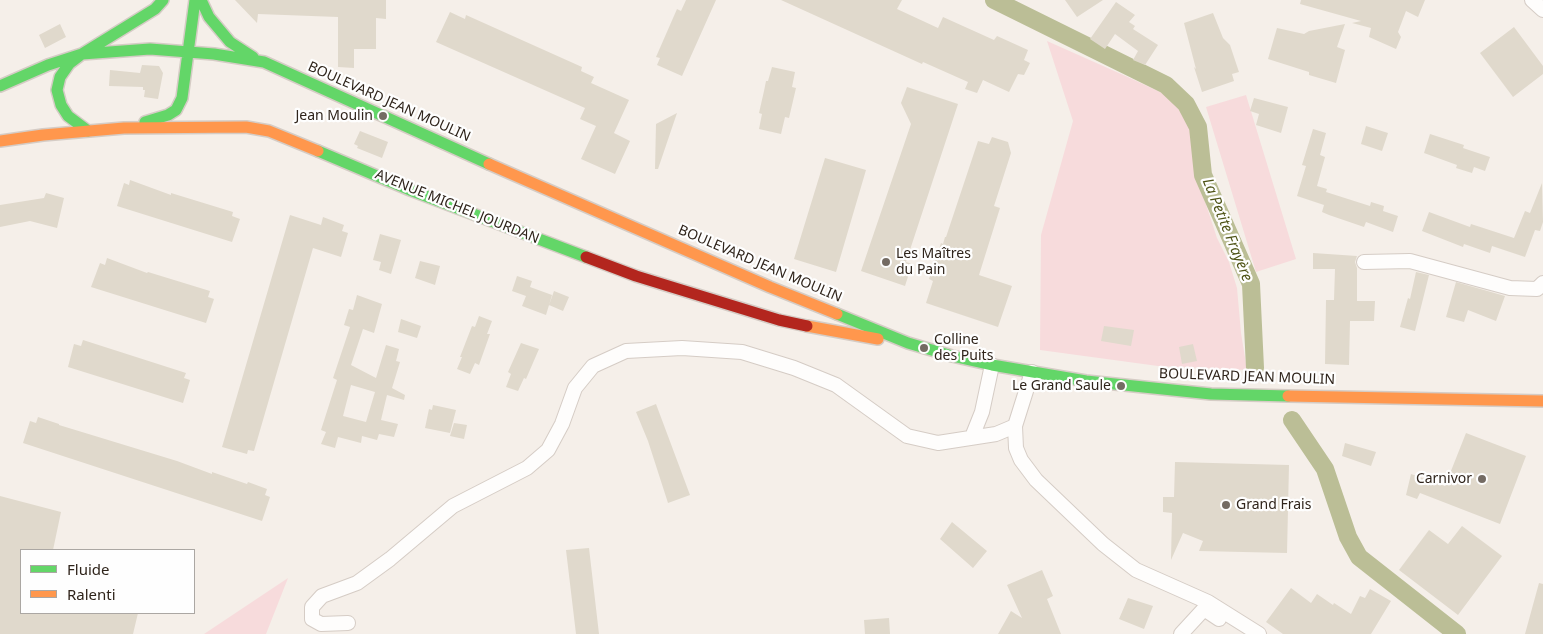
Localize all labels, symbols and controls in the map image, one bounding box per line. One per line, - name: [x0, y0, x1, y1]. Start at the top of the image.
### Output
- street label: BOULEVARD JEAN MOULIN: [305, 59, 473, 145]
- place label: Jean Moulin: [295, 108, 373, 124]
- marker: Jean Moulin: [377, 110, 389, 122]
- street label: AVENUE MICHEL JOURDAN: [372, 166, 542, 248]
- water label: La Petite Frayère: [1198, 176, 1256, 284]
- street label: BOULEVARD JEAN MOULIN: [676, 222, 844, 306]
- place label: Les Maîtres du Pain: [896, 246, 971, 278]
- marker: Les Maîtres du Pain: [880, 256, 892, 268]
- place label: Colline des Puits: [934, 332, 993, 364]
- marker: Colline des Puits: [918, 342, 930, 354]
- street label: BOULEVARD JEAN MOULIN: [1159, 366, 1335, 388]
- place label: Le Grand Saule: [1012, 378, 1111, 394]
- marker: Le Grand Saule: [1115, 380, 1127, 392]
- place label: Carnivor: [1416, 471, 1472, 487]
- marker: Carnivor: [1476, 473, 1488, 485]
- place label: Grand Frais: [1236, 497, 1311, 513]
- marker: Grand Frais: [1220, 499, 1232, 511]
- legend: [20, 549, 195, 614]
- text: Fluide: [67, 559, 109, 579]
- text: Ralenti: [67, 584, 116, 604]

